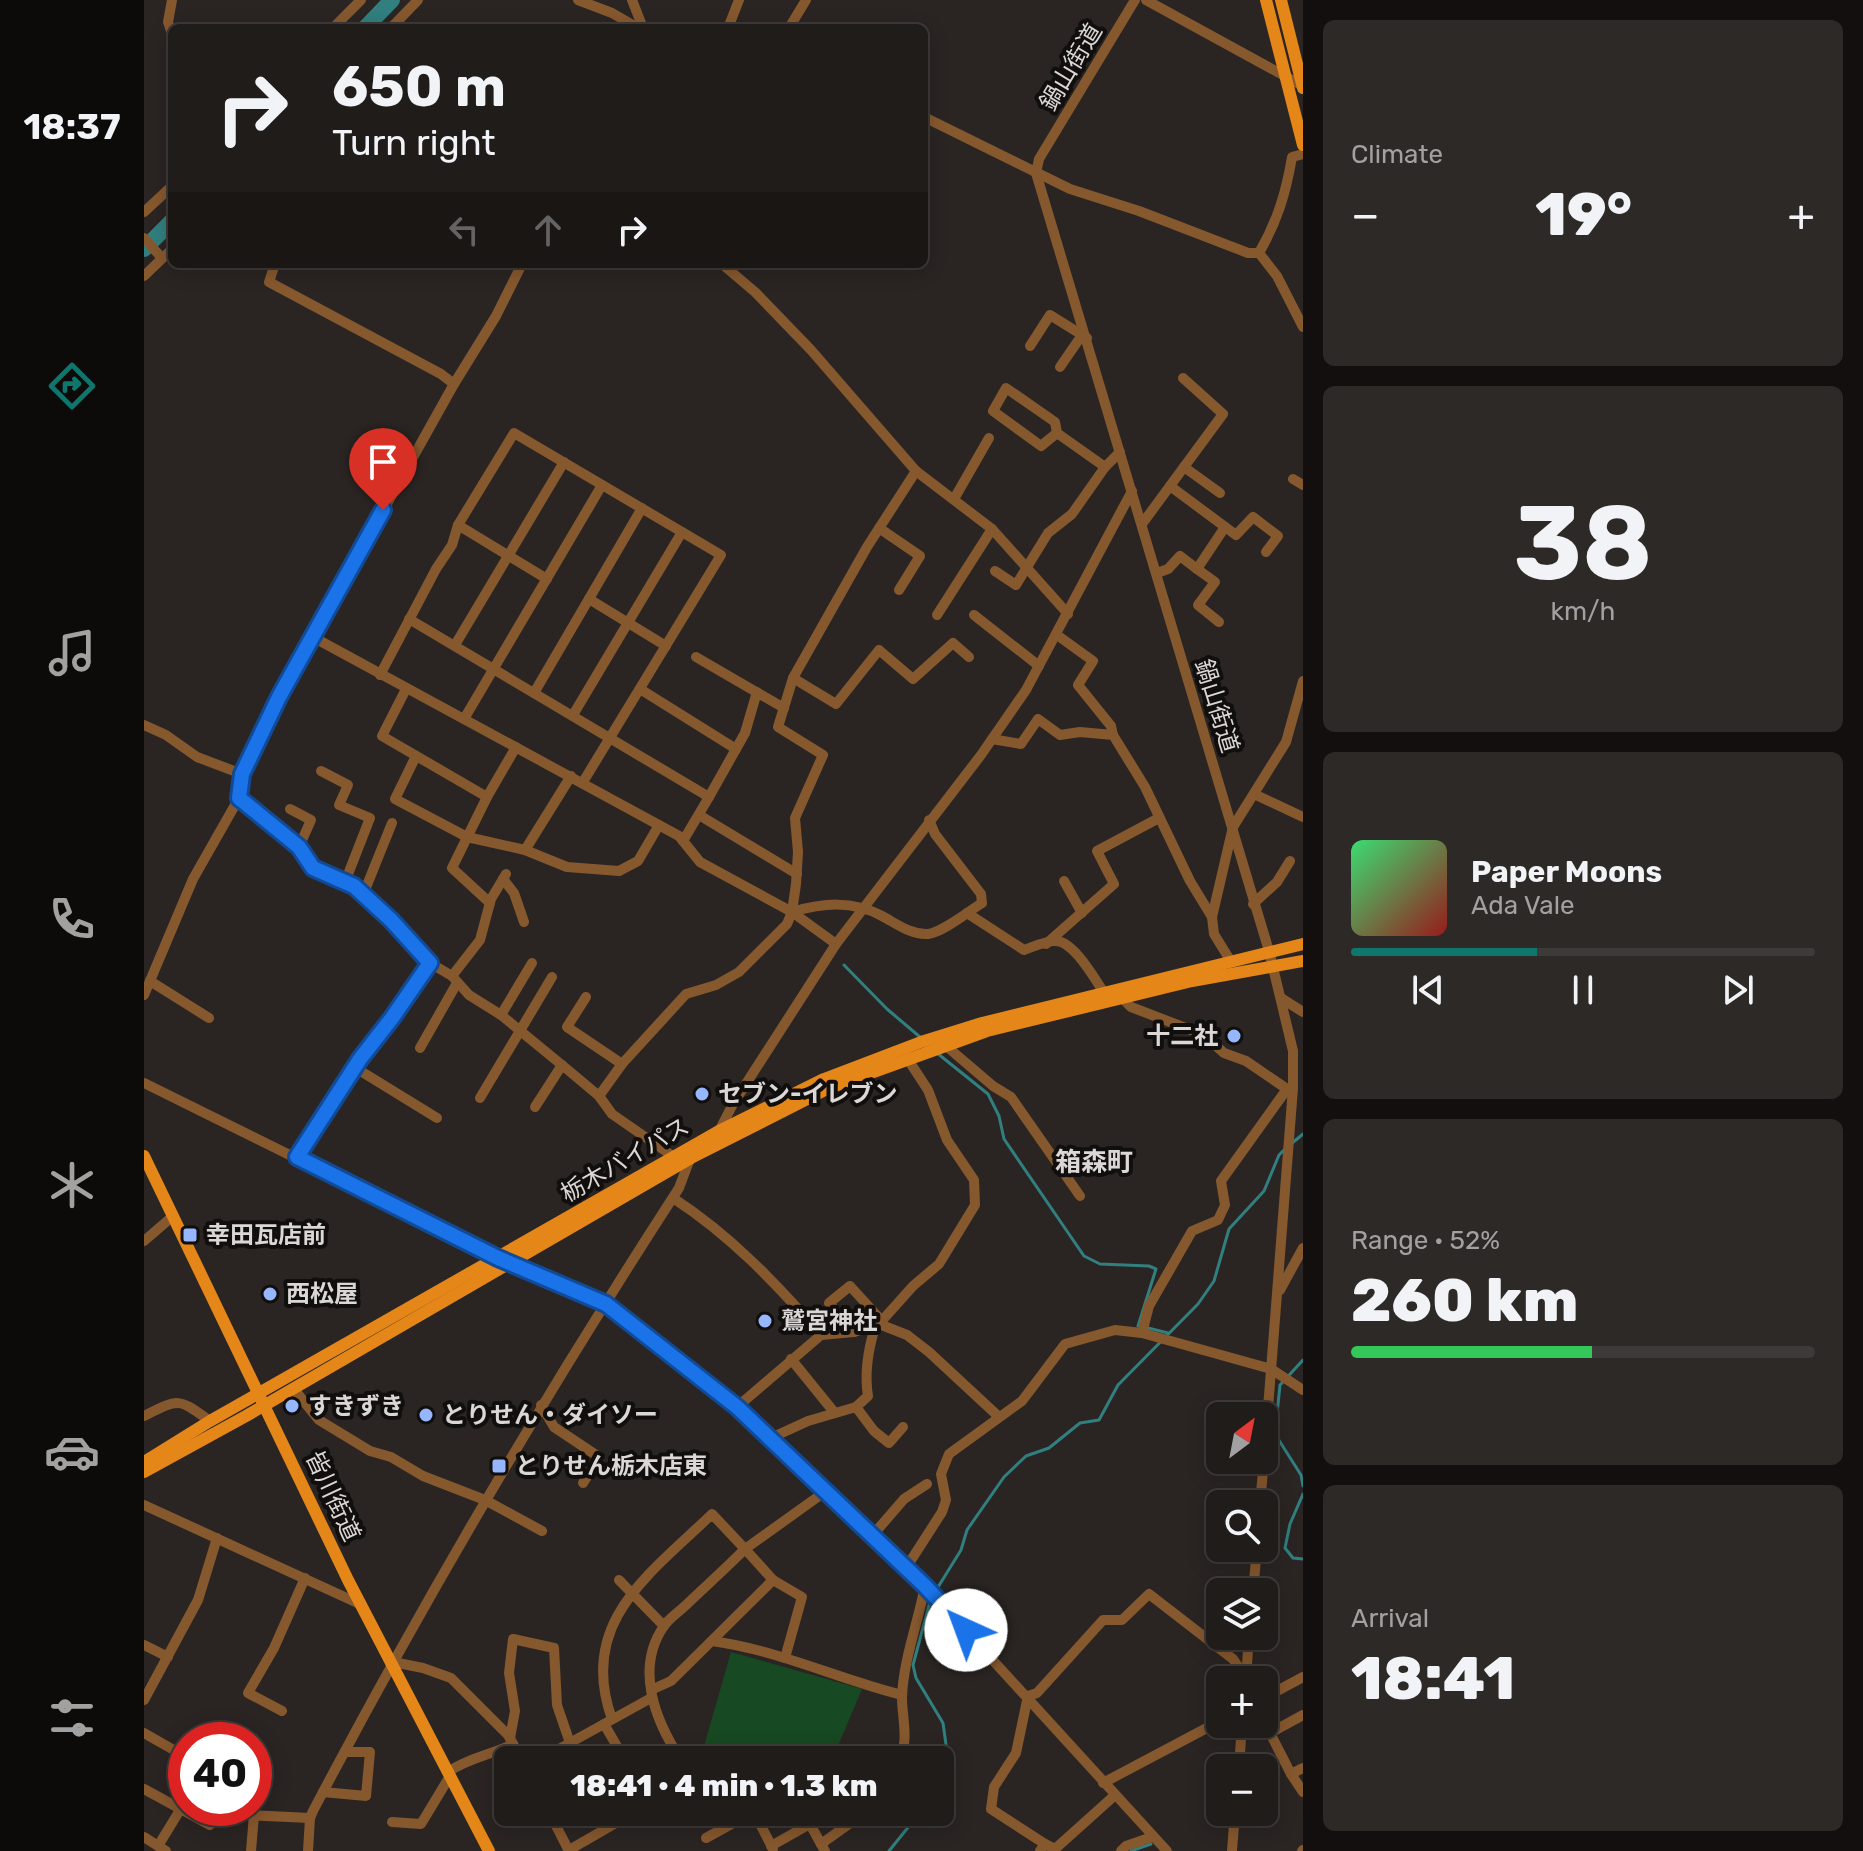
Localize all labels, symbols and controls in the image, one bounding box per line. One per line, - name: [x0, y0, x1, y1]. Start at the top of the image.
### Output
- street label: 鍋山街道: [1034, 19, 1108, 115]
- text: 650 m: [332, 54, 506, 120]
- icon: right: [200, 56, 304, 160]
- text: 18:37: [23, 105, 121, 148]
- text: Turn right: [332, 121, 496, 164]
- text: Climate: [1351, 139, 1443, 170]
- text: 19°: [1535, 179, 1632, 250]
- text: −: [1351, 189, 1380, 241]
- text: +: [1788, 189, 1815, 241]
- icon: left: [442, 208, 486, 252]
- icon: ahead: [526, 208, 570, 252]
- icon: right: [610, 208, 654, 252]
- icon: directions: [44, 358, 100, 414]
- pin: [349, 428, 417, 510]
- icon: arrive: [361, 440, 405, 484]
- text: 38: [1514, 482, 1652, 605]
- text: km/h: [1551, 596, 1615, 627]
- icon: music: [44, 625, 100, 681]
- street label: 鍋山街道: [1190, 656, 1244, 756]
- text: Paper Moons: [1471, 854, 1662, 890]
- text: Ada Vale: [1471, 890, 1575, 921]
- icon: phone: [44, 891, 100, 947]
- icon: previous: [1406, 968, 1450, 1012]
- icon: pause: [1561, 968, 1605, 1012]
- icon: next: [1716, 968, 1760, 1012]
- place label: 十二社: [1146, 1022, 1218, 1050]
- marker: 十二社: [1225, 1027, 1243, 1045]
- place label: セブン-イレブン: [718, 1080, 897, 1108]
- marker: セブン-イレブン: [693, 1085, 711, 1103]
- street label: 栃木バイパス: [556, 1112, 694, 1208]
- district label: 箱森町: [1055, 1147, 1133, 1178]
- icon: climate: [44, 1157, 100, 1213]
- place label: 幸田瓦店前: [206, 1221, 326, 1249]
- text: Range · 52%: [1351, 1225, 1500, 1256]
- marker: 幸田瓦店前: [181, 1226, 199, 1244]
- text: 260 km: [1351, 1265, 1578, 1336]
- place label: 西松屋: [286, 1280, 358, 1308]
- marker: 西松屋: [261, 1285, 279, 1303]
- place label: 鷲宮神社: [781, 1307, 877, 1335]
- marker: 鷲宮神社: [756, 1312, 774, 1330]
- place label: すきずき: [308, 1392, 404, 1420]
- marker: すきずき: [283, 1397, 301, 1415]
- place label: とりせん・ダイソー: [442, 1401, 658, 1429]
- north arrow: [1206, 1402, 1278, 1474]
- map controls: [1206, 1402, 1278, 1826]
- marker: とりせん・ダイソー: [417, 1406, 435, 1424]
- icon: car: [44, 1424, 100, 1480]
- street label: 皆川街道: [300, 1447, 366, 1545]
- place label: とりせん栃木店東: [515, 1452, 707, 1480]
- marker: とりせん栃木店東: [490, 1457, 508, 1475]
- button: search: [1206, 1490, 1278, 1562]
- button: layers: [1206, 1578, 1278, 1650]
- position arrow: [924, 1588, 1008, 1672]
- text: Arrival: [1351, 1603, 1429, 1634]
- text: 18:41: [1351, 1643, 1515, 1714]
- button: +: [1206, 1666, 1278, 1738]
- icon: filters: [44, 1690, 100, 1746]
- speed limit sign: 40: [168, 1722, 272, 1826]
- button: −: [1206, 1754, 1278, 1826]
- text: 18:41 · 4 min · 1.3 km: [570, 1768, 878, 1804]

